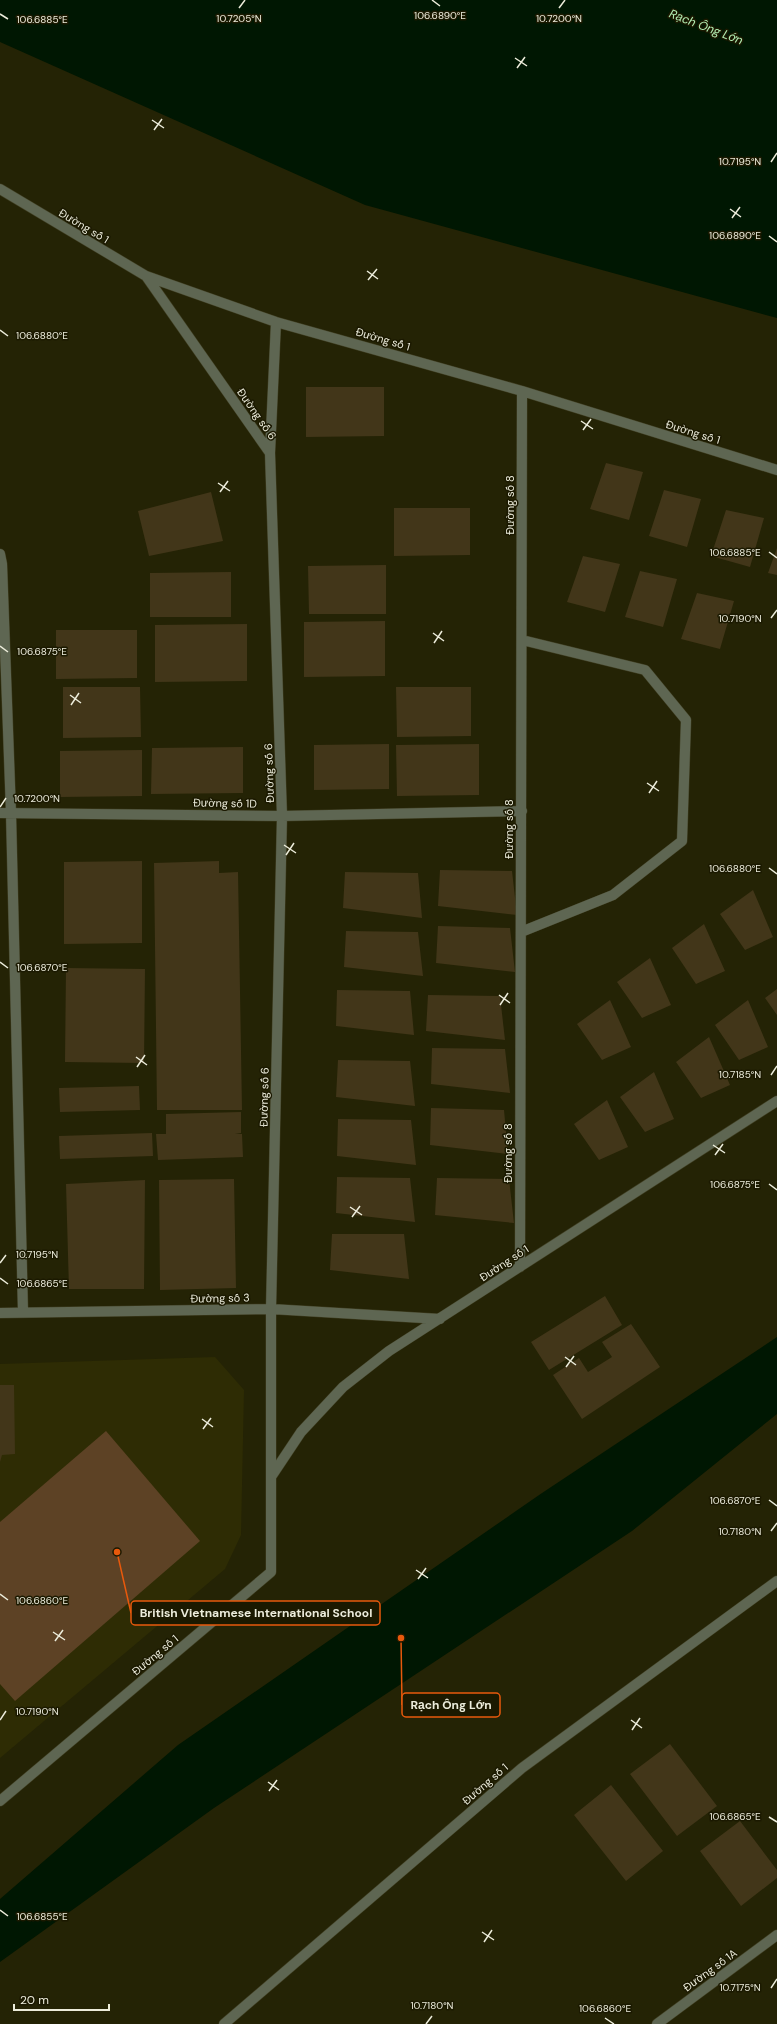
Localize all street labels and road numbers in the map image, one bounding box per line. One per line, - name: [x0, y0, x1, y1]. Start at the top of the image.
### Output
- street label: Đường số 1: [56, 206, 112, 246]
- street label: Đường số 1: [354, 325, 412, 353]
- street label: Đường số 6: [234, 386, 280, 443]
- street label: Đường số 1: [664, 417, 722, 447]
- street label: Đường số 8: [503, 475, 517, 535]
- street label: Đường số 6: [261, 743, 277, 803]
- street label: Đường số 1D: [193, 795, 257, 811]
- street label: Đường số 8: [502, 799, 516, 859]
- street label: Đường số 6: [256, 1067, 272, 1127]
- street label: Đường số 8: [501, 1123, 515, 1183]
- street label: Đường số 1: [477, 1242, 531, 1284]
- street label: Đường số 3: [190, 1290, 250, 1306]
- street label: Đường số 1: [129, 1632, 181, 1678]
- street label: Đường số 1: [459, 1760, 511, 1808]
- street label: Đường số 1A: [680, 1946, 740, 1994]

